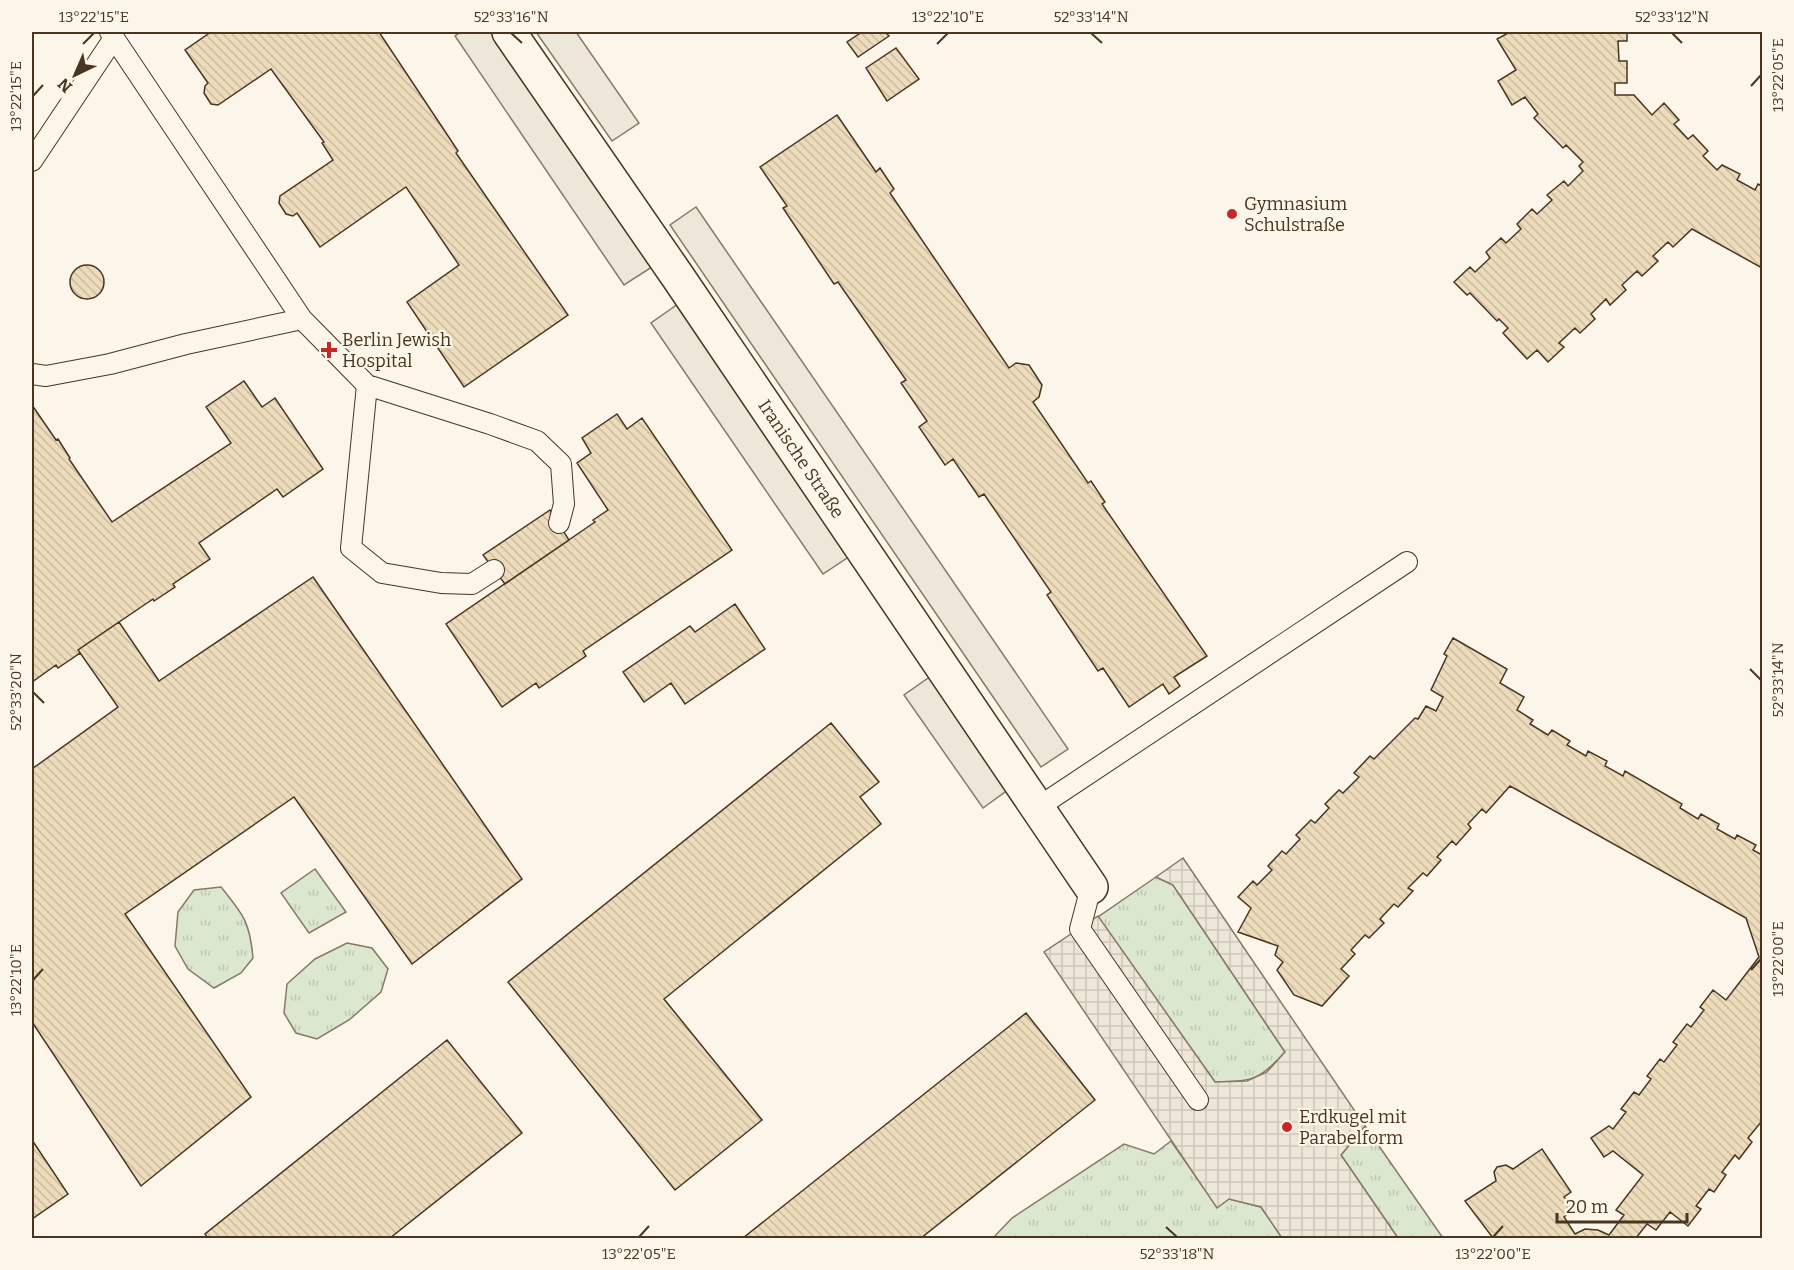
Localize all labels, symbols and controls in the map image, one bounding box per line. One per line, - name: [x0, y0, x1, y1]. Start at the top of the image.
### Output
- text: 13°22'15"E: [59, 8, 129, 26]
- text: 52°33'16"N: [473, 8, 549, 26]
- text: 13°22'10"E: [912, 8, 984, 26]
- text: 52°33'14"N: [1053, 8, 1129, 26]
- text: 52°33'12"N: [1635, 8, 1709, 26]
- text: 13°22'05"E: [1769, 38, 1787, 112]
- north arrow: [45, 45, 105, 105]
- text: 13°22'15"E: [7, 61, 25, 131]
- text: N: [54, 74, 76, 97]
- place label: Gymnasium Schulstraße: [1244, 193, 1347, 236]
- marker: Gymnasium Schulstraße: [1225, 207, 1239, 221]
- place label: Berlin Jewish Hospital: [342, 329, 451, 372]
- marker: Berlin Jewish Hospital: [320, 341, 338, 359]
- street label: Iranische Straße: [753, 396, 849, 522]
- text: 52°33'14"N: [1769, 642, 1787, 718]
- text: 52°33'20"N: [7, 653, 25, 731]
- text: 13°22'00"E: [1769, 921, 1787, 997]
- text: 13°22'10"E: [7, 944, 25, 1016]
- place label: Erdkugel mit Parabelform: [1299, 1106, 1407, 1149]
- marker: Erdkugel mit Parabelform: [1280, 1120, 1294, 1134]
- scale bar: [1557, 1186, 1688, 1224]
- text: 20 m: [1566, 1196, 1608, 1218]
- text: 13°22'05"E: [602, 1245, 676, 1263]
- text: 52°33'18"N: [1140, 1245, 1215, 1263]
- text: 13°22'00"E: [1455, 1245, 1531, 1263]

